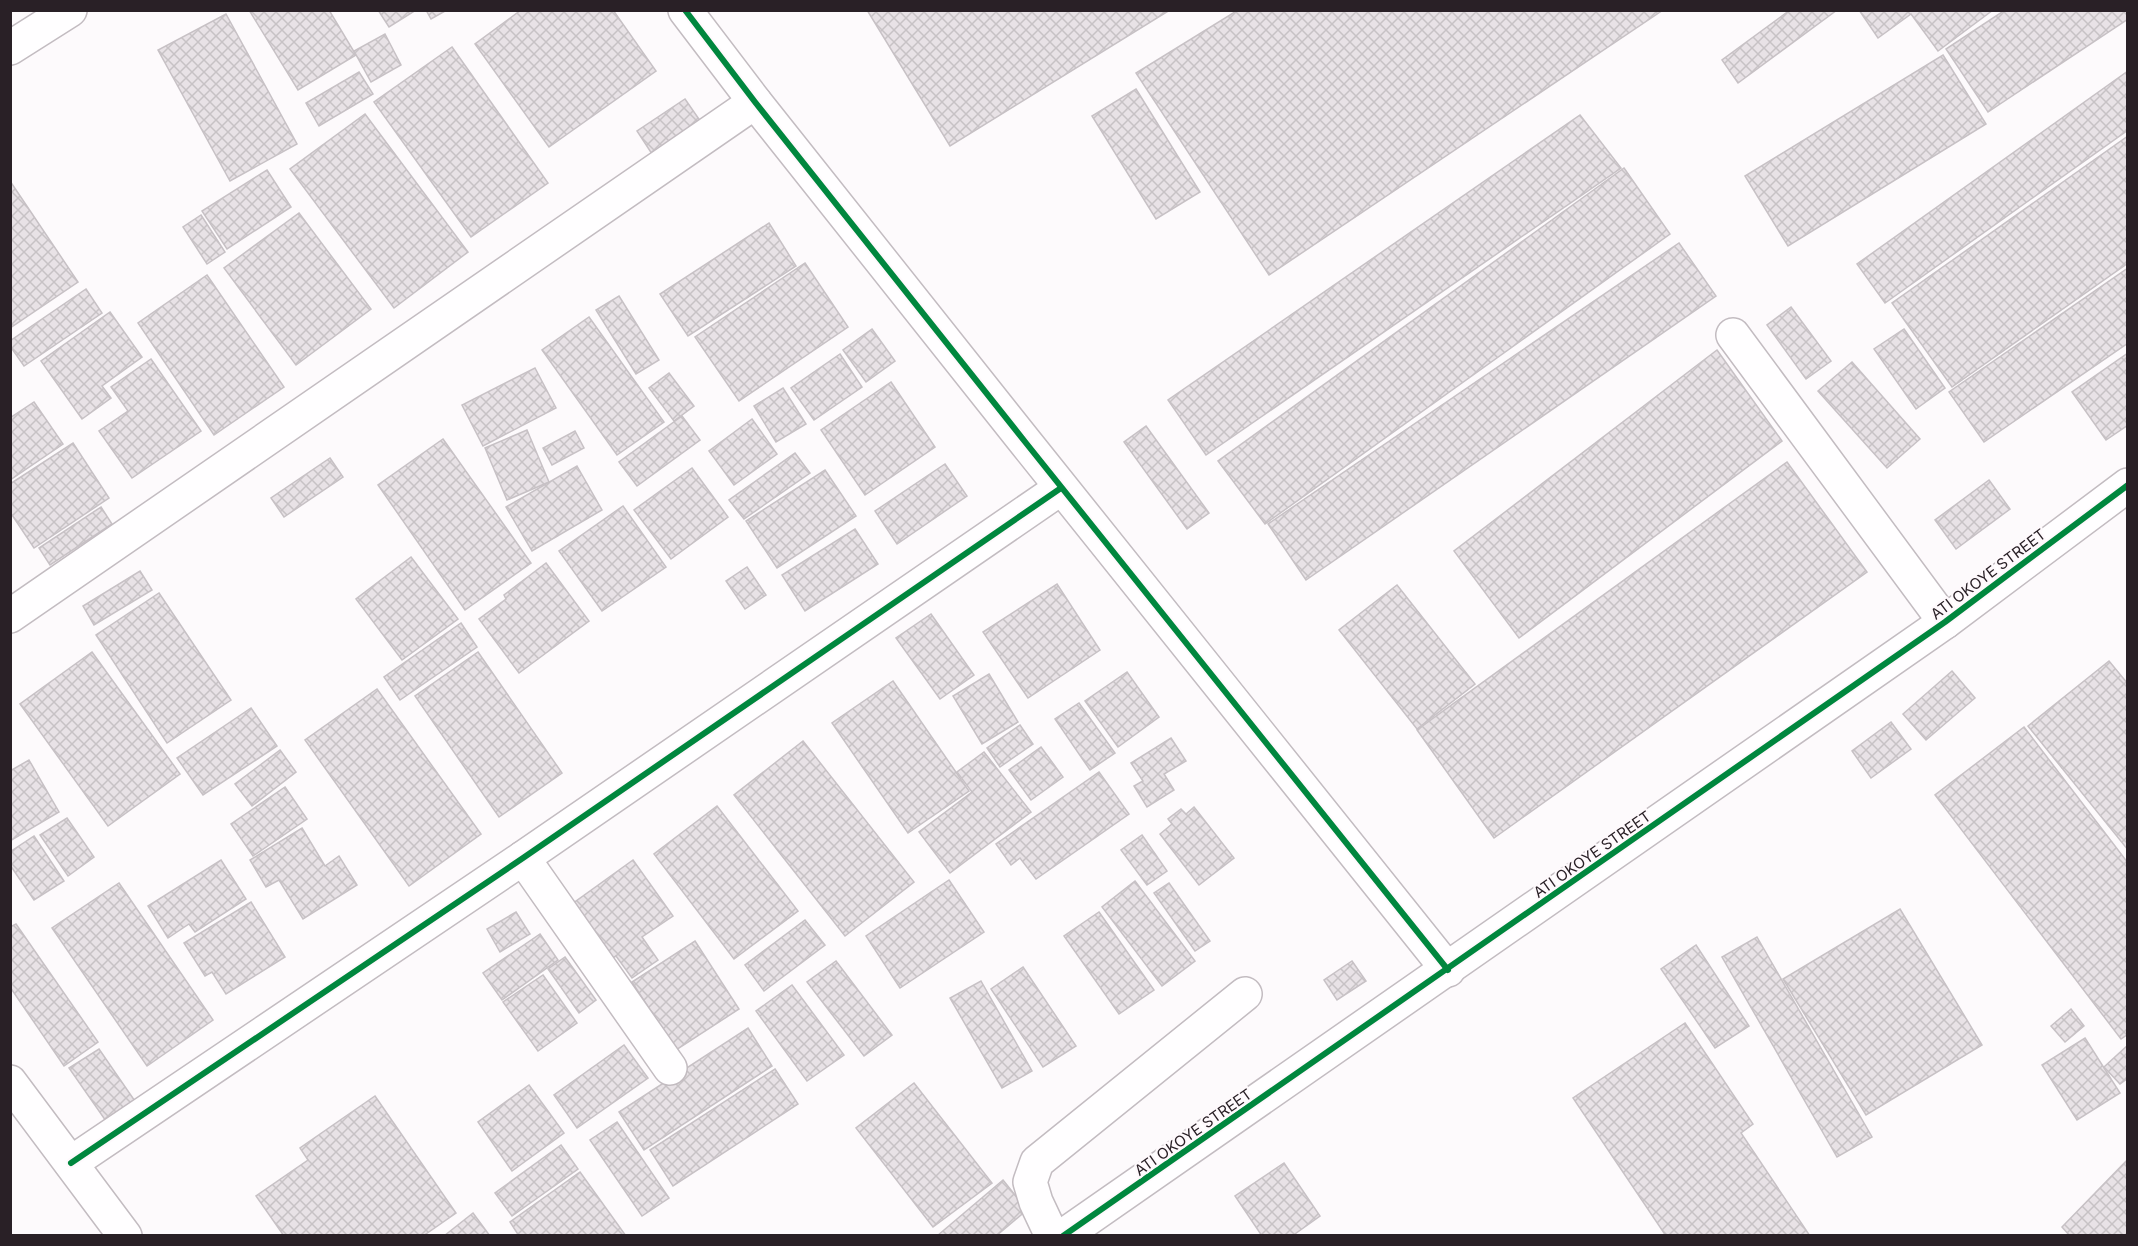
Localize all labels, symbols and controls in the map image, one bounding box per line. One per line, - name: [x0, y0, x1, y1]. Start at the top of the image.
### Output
- street label: ATI OKOYE STREET: [1927, 525, 2049, 623]
- street label: ATI OKOYE STREET: [1530, 806, 1654, 902]
- street label: ATI OKOYE STREET: [1131, 1084, 1255, 1180]

